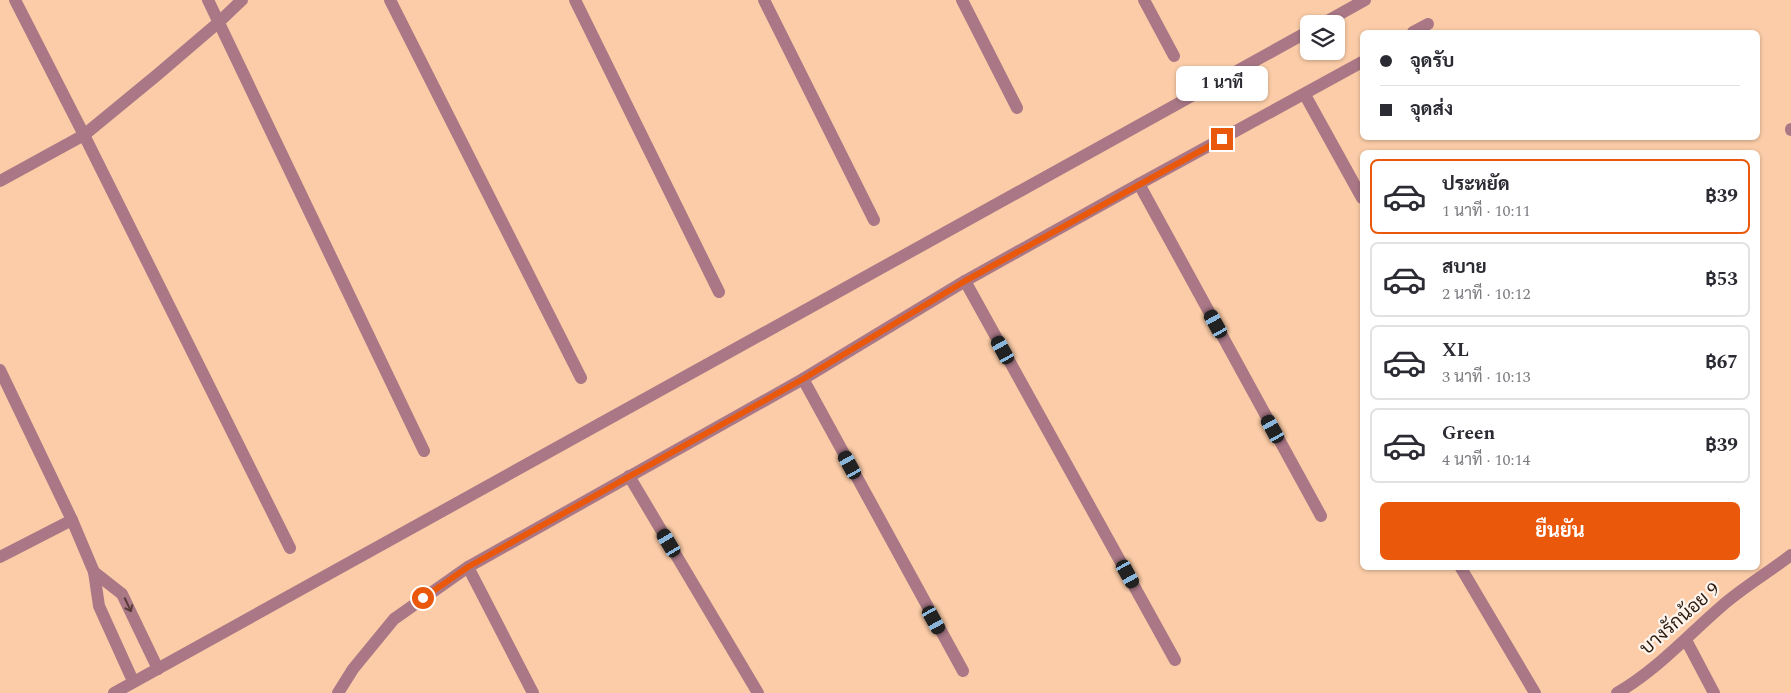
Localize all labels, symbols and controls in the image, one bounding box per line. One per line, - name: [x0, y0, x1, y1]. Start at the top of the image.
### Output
- map controls: [1300, 15, 1345, 60]
- button: layers: [1300, 15, 1345, 60]
- text: จุดรับ: [1410, 47, 1454, 76]
- callout: 1 นาที: [1176, 66, 1268, 102]
- text: 1 นาที: [1201, 71, 1243, 95]
- text: จุดส่ง: [1410, 95, 1453, 124]
- route end: [1211, 128, 1233, 150]
- text: ประหยัด: [1442, 170, 1510, 199]
- icon: car: [1382, 174, 1427, 219]
- text: ฿39: [1705, 182, 1738, 211]
- text: 1 นาที · 10:11: [1442, 199, 1530, 223]
- text: สบาย: [1442, 253, 1487, 282]
- icon: car: [1382, 257, 1427, 302]
- text: ฿53: [1705, 265, 1738, 294]
- text: 2 นาที · 10:12: [1442, 282, 1530, 306]
- car: [1202, 307, 1229, 341]
- car: [989, 333, 1016, 367]
- text: XL: [1442, 336, 1469, 365]
- icon: car: [1382, 340, 1427, 385]
- text: ฿67: [1705, 348, 1738, 377]
- text: 3 นาที · 10:13: [1442, 365, 1530, 389]
- car: [1259, 412, 1286, 446]
- text: Green: [1442, 419, 1495, 448]
- icon: car: [1382, 423, 1427, 468]
- text: ฿39: [1705, 431, 1738, 460]
- car: [836, 448, 863, 482]
- text: 4 นาที · 10:14: [1442, 448, 1530, 472]
- button: ยืนยัน: [1380, 502, 1740, 560]
- car: [654, 526, 683, 560]
- car: [1114, 557, 1141, 591]
- street label: บางรักน้อย 9: [1633, 576, 1727, 662]
- route start: [412, 587, 434, 609]
- one-way arrow: [123, 597, 133, 612]
- car: [920, 603, 947, 637]

